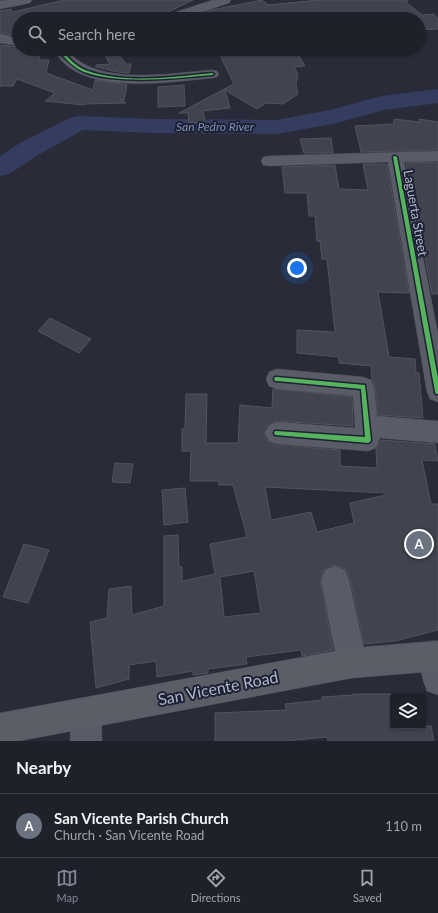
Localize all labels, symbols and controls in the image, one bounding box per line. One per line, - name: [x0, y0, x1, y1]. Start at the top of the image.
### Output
- search box: [12, 12, 426, 56]
- icon: search: [26, 23, 48, 45]
- text: Search here: [58, 25, 135, 43]
- water label: San Pedro River: [176, 119, 255, 134]
- street label: Laguerta Street: [401, 169, 432, 258]
- your location: [287, 258, 307, 278]
- pin: A: [406, 529, 432, 559]
- street label: San Vicente Road: [156, 667, 280, 708]
- map controls: [390, 693, 426, 729]
- button: layers: [390, 693, 426, 729]
- text: Nearby: [16, 757, 71, 778]
- text: San Vicente Parish Church: [54, 809, 229, 827]
- text: A: [24, 818, 34, 834]
- text: 110 m: [385, 818, 422, 834]
- text: Church · San Vicente Road: [54, 827, 204, 843]
- tab: Map: [56, 867, 78, 904]
- tab: Directions: [191, 867, 240, 904]
- tab: Saved: [353, 867, 382, 904]

